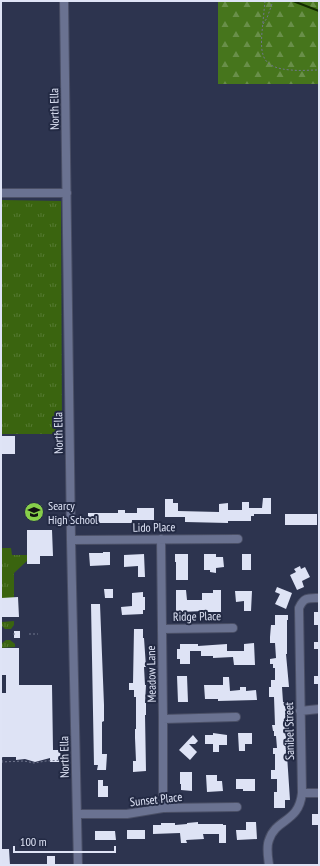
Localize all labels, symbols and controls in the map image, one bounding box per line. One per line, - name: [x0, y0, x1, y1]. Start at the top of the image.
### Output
- street label: North Ella: [46, 88, 62, 130]
- street label: North Ella: [50, 412, 66, 454]
- place label: Searcy High School: [48, 498, 98, 527]
- school or university icon: Searcy High School: [23, 501, 45, 523]
- street label: Lido Place: [133, 519, 175, 535]
- street label: Ridge Place: [173, 608, 221, 624]
- street label: Meadow Lane: [143, 645, 159, 703]
- street label: Sanibel Street: [281, 701, 297, 760]
- street label: North Ella: [56, 736, 72, 778]
- street label: Sunset Place: [129, 789, 183, 809]
- scale bar: [14, 828, 115, 854]
- text: 100 m: [20, 834, 47, 849]

